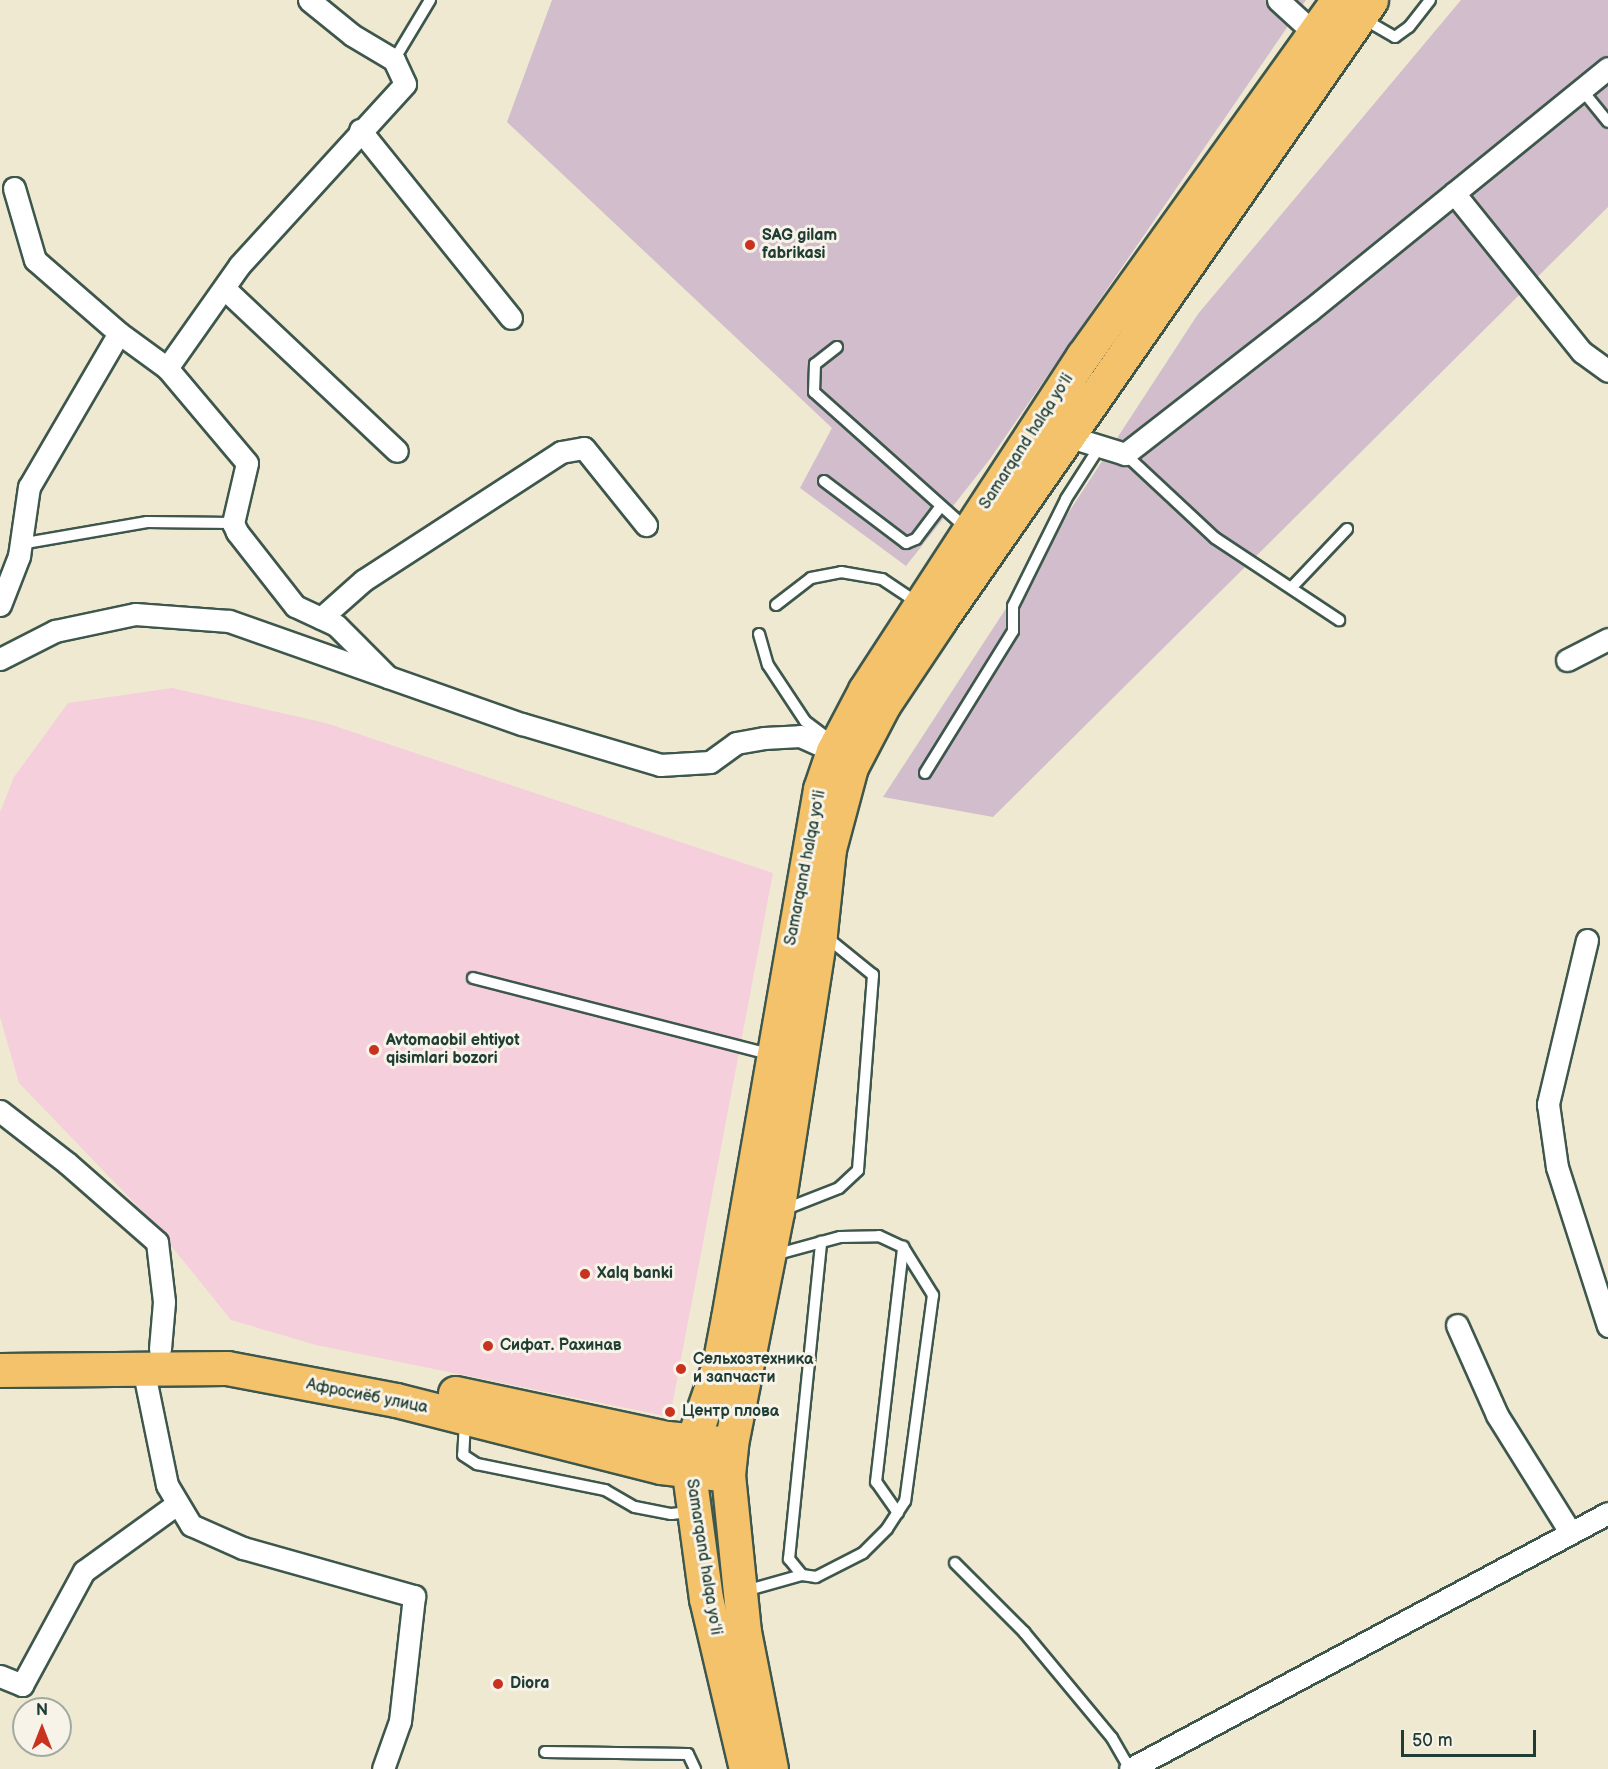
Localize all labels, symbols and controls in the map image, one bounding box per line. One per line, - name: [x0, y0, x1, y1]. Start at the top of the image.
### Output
- place label: SAG gilam fabrikasi: [762, 226, 837, 264]
- marker: SAG gilam fabrikasi: [743, 238, 757, 252]
- street label: Samarqand halqa yoʻli: [976, 370, 1078, 514]
- street label: Samarqand halqa yoʻli: [781, 789, 831, 947]
- place label: Avtomaobil ehtiyot qisimlari bozori: [386, 1031, 520, 1069]
- marker: Avtomaobil ehtiyot qisimlari bozori: [367, 1043, 381, 1057]
- place label: Xalq banki: [597, 1264, 673, 1284]
- marker: Xalq banki: [578, 1267, 592, 1281]
- place label: Сифат. Рахинав: [500, 1336, 622, 1356]
- marker: Сифат. Рахинав: [481, 1339, 495, 1353]
- place label: Сельхозтехника и запчасти: [693, 1350, 813, 1388]
- marker: Сельхозтехника и запчасти: [674, 1362, 688, 1376]
- street label: Афросиёб улица: [305, 1376, 429, 1418]
- place label: Центр плова: [682, 1402, 779, 1422]
- marker: Центр плова: [663, 1405, 677, 1419]
- street label: Samarqand halqa yoʻli: [681, 1477, 725, 1637]
- place label: Diora: [510, 1674, 549, 1694]
- marker: Diora: [491, 1677, 505, 1691]
- north arrow: [12, 1697, 72, 1757]
- text: N: [36, 1701, 48, 1720]
- scale bar: [1404, 1718, 1539, 1756]
- text: 50 m: [1412, 1730, 1453, 1751]

